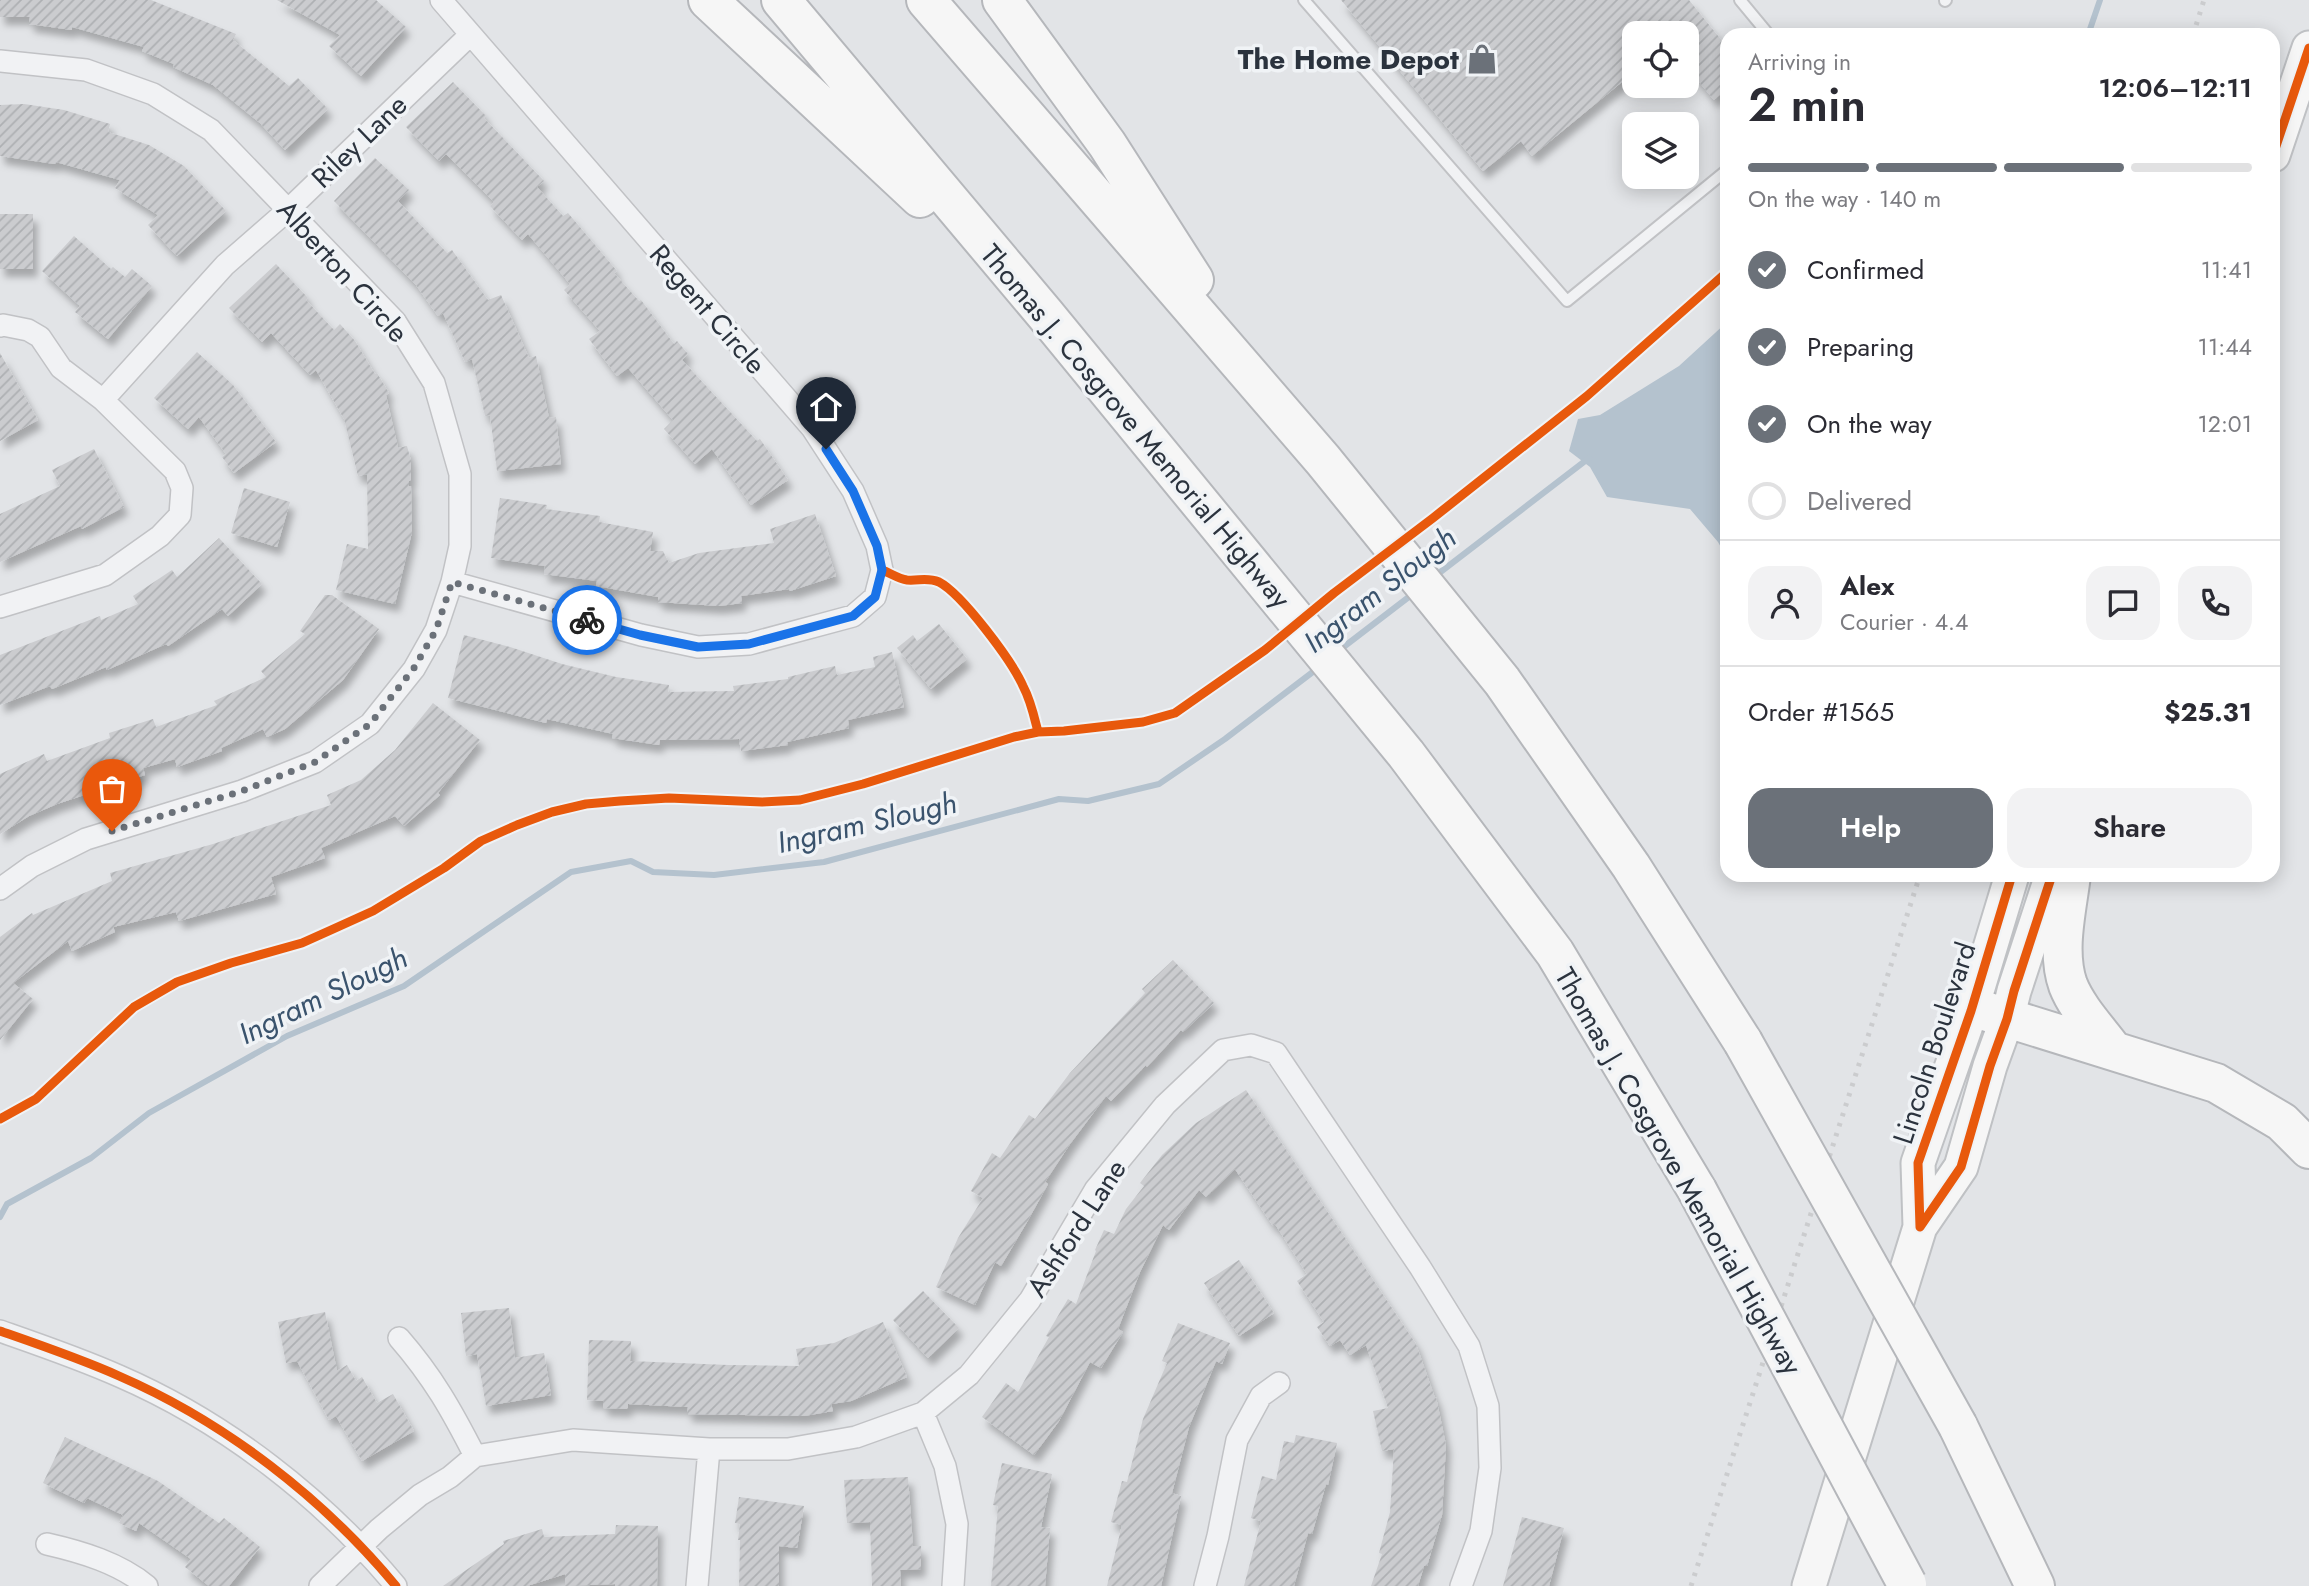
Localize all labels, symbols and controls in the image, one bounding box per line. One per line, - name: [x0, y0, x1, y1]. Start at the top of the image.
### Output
- map controls: [1622, 21, 1699, 189]
- button: locate: [1622, 21, 1699, 98]
- place label: The Home Depot: [1238, 39, 1459, 80]
- shop icon: The Home Depot: [1465, 42, 1499, 76]
- text: Arriving in: [1748, 45, 1851, 79]
- text: 12:06–12:11: [2098, 69, 2252, 107]
- text: 2 min: [1748, 72, 1866, 138]
- street label: Riley Lane: [302, 85, 417, 198]
- button: layers: [1622, 112, 1699, 189]
- text: On the way · 140 m: [1748, 182, 1941, 216]
- street label: Alberton Circle: [267, 191, 418, 352]
- street label: Regent Circle: [640, 235, 776, 383]
- street label: Thomas J. Cosgrove Memorial Highway: [971, 235, 1301, 618]
- icon: check: [1748, 251, 1786, 289]
- text: Confirmed: [1807, 251, 1924, 289]
- text: 11:41: [2201, 253, 2252, 287]
- icon: check: [1748, 328, 1786, 366]
- text: Preparing: [1807, 328, 1914, 366]
- text: 11:44: [2198, 330, 2252, 364]
- pin: [796, 377, 856, 449]
- icon: home: [807, 388, 845, 426]
- icon: check: [1748, 405, 1786, 443]
- text: On the way: [1807, 405, 1932, 443]
- text: 12:01: [2198, 407, 2252, 441]
- text: Delivered: [1807, 482, 1912, 520]
- water label: Ingram Slough: [1294, 516, 1465, 663]
- button: person: [1748, 566, 1822, 640]
- button: chat: [2086, 566, 2160, 640]
- button: phone: [2178, 566, 2252, 640]
- text: Alex: [1840, 567, 1894, 605]
- courier: [552, 585, 622, 655]
- icon: bike: [568, 601, 606, 639]
- text: Courier · 4.4: [1840, 605, 1968, 639]
- text: Order #1565: [1748, 693, 1894, 731]
- text: $25.31: [2164, 693, 2252, 731]
- pin: [82, 759, 142, 831]
- icon: bag: [93, 770, 131, 808]
- water label: Ingram Slough: [773, 781, 961, 864]
- button: Help: [1748, 788, 1993, 868]
- button: Share: [2007, 788, 2252, 868]
- water label: Ingram Slough: [231, 936, 414, 1055]
- street label: Lincoln Boulevard: [1883, 937, 1986, 1149]
- street label: Thomas J. Cosgrove Memorial Highway: [1545, 960, 1813, 1383]
- street label: Ashford Lane: [1016, 1151, 1136, 1305]

